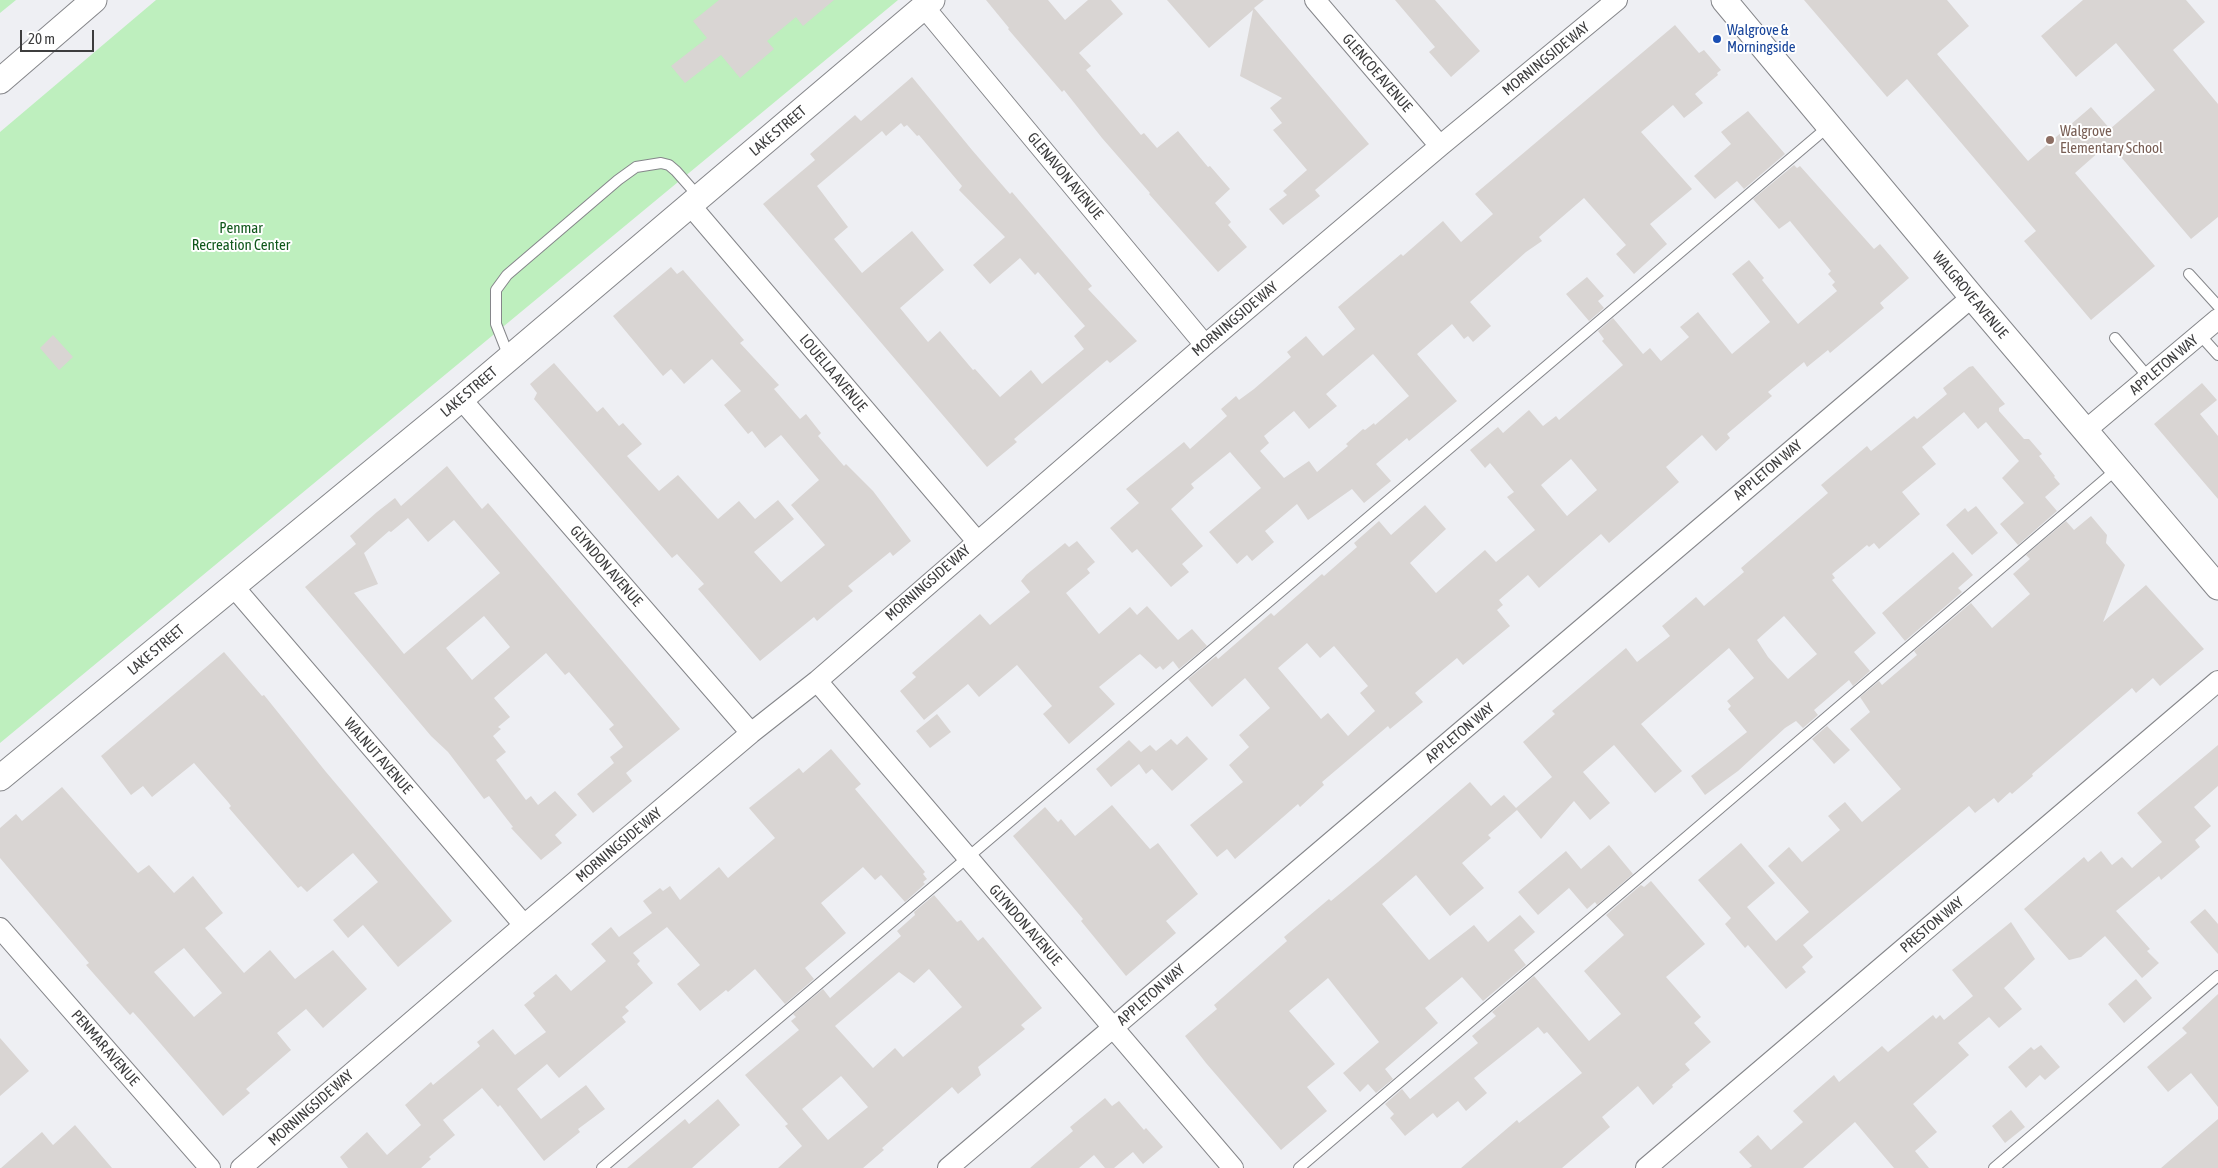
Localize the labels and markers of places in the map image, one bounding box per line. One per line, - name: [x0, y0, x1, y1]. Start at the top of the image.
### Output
- place label: Walgrove & Morningside: [1727, 21, 1796, 56]
- marker: Walgrove & Morningside: [1711, 33, 1723, 45]
- place label: Walgrove Elementary School: [2060, 122, 2163, 157]
- marker: Walgrove Elementary School: [2044, 134, 2056, 146]

